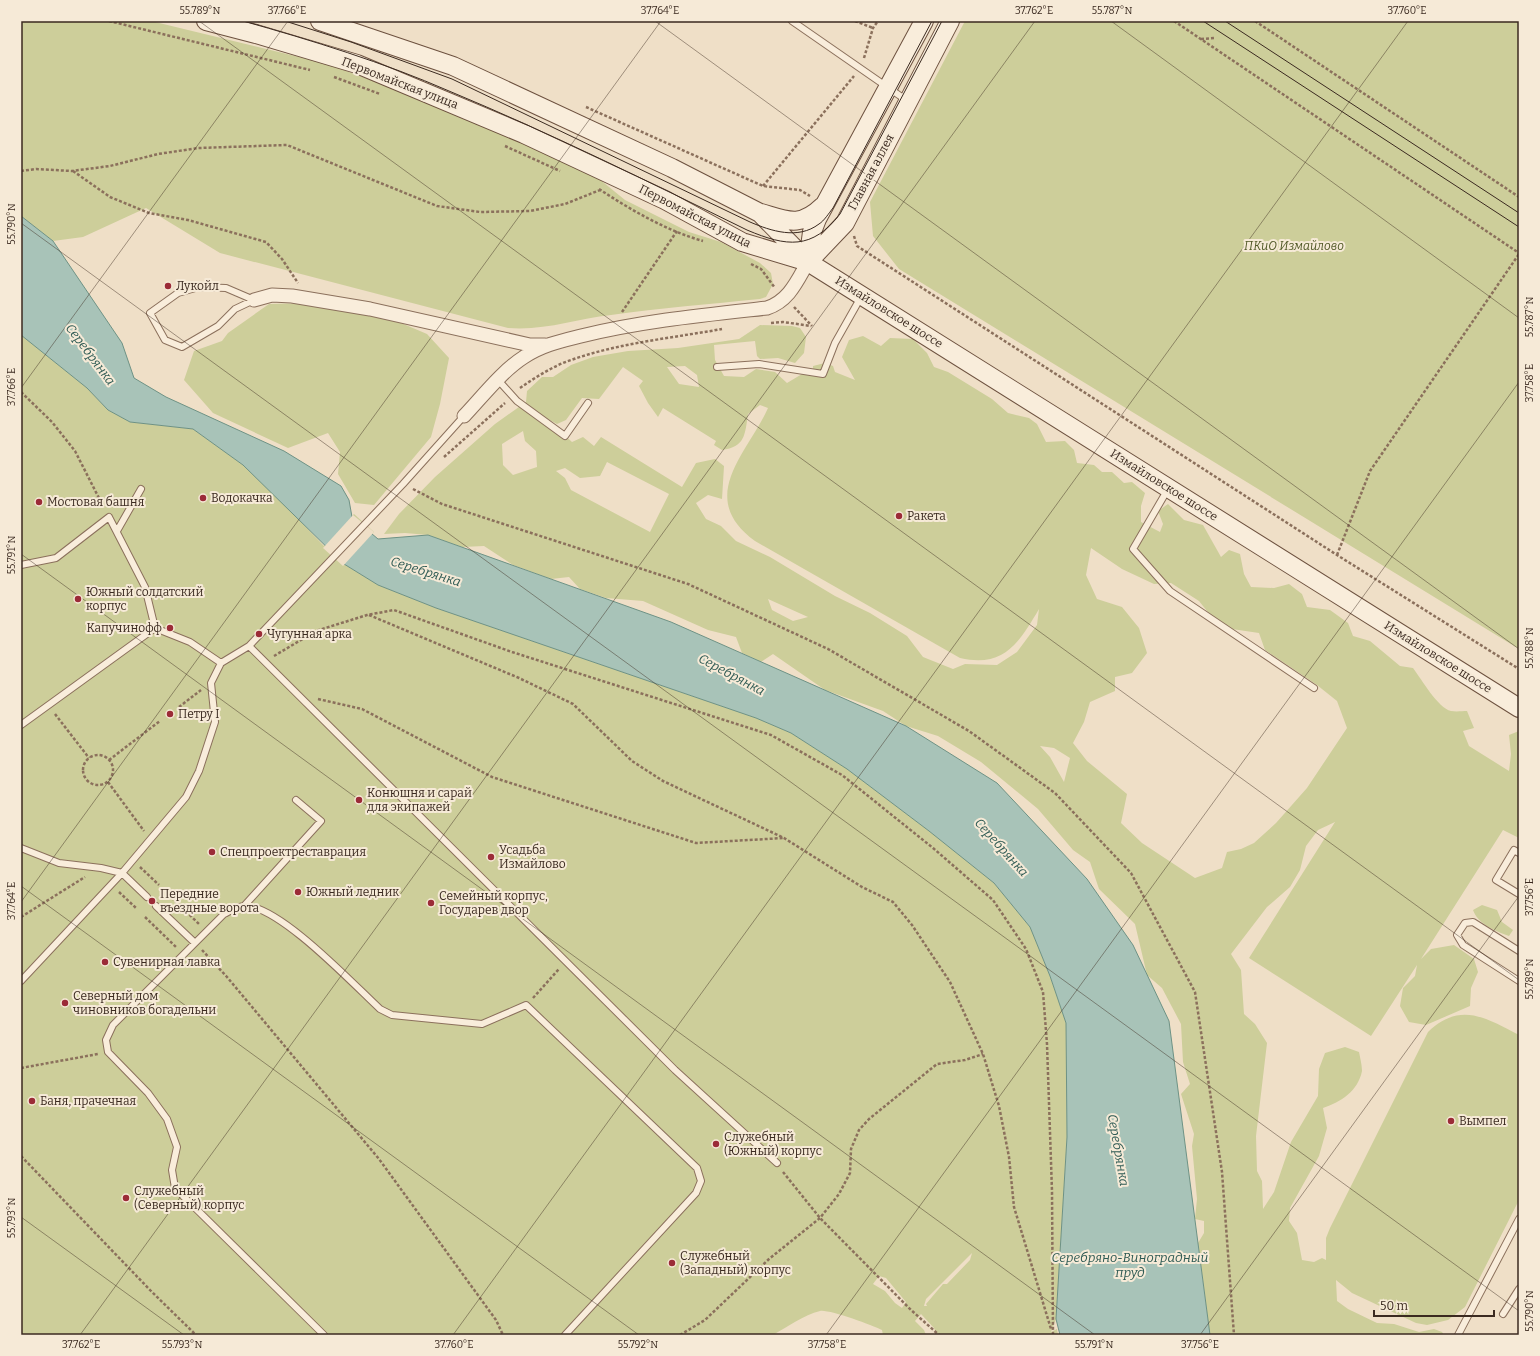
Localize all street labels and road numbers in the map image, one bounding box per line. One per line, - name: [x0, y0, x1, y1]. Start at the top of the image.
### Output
- street label: Первомайская улица: [340, 54, 461, 112]
- street label: Главная аллея: [845, 131, 897, 212]
- street label: Первомайская улица: [637, 182, 754, 251]
- street label: Измайловское шоссе: [833, 273, 945, 351]
- street label: Измайловское шоссе: [1108, 446, 1220, 524]
- street label: Измайловское шоссе: [1382, 618, 1494, 696]

